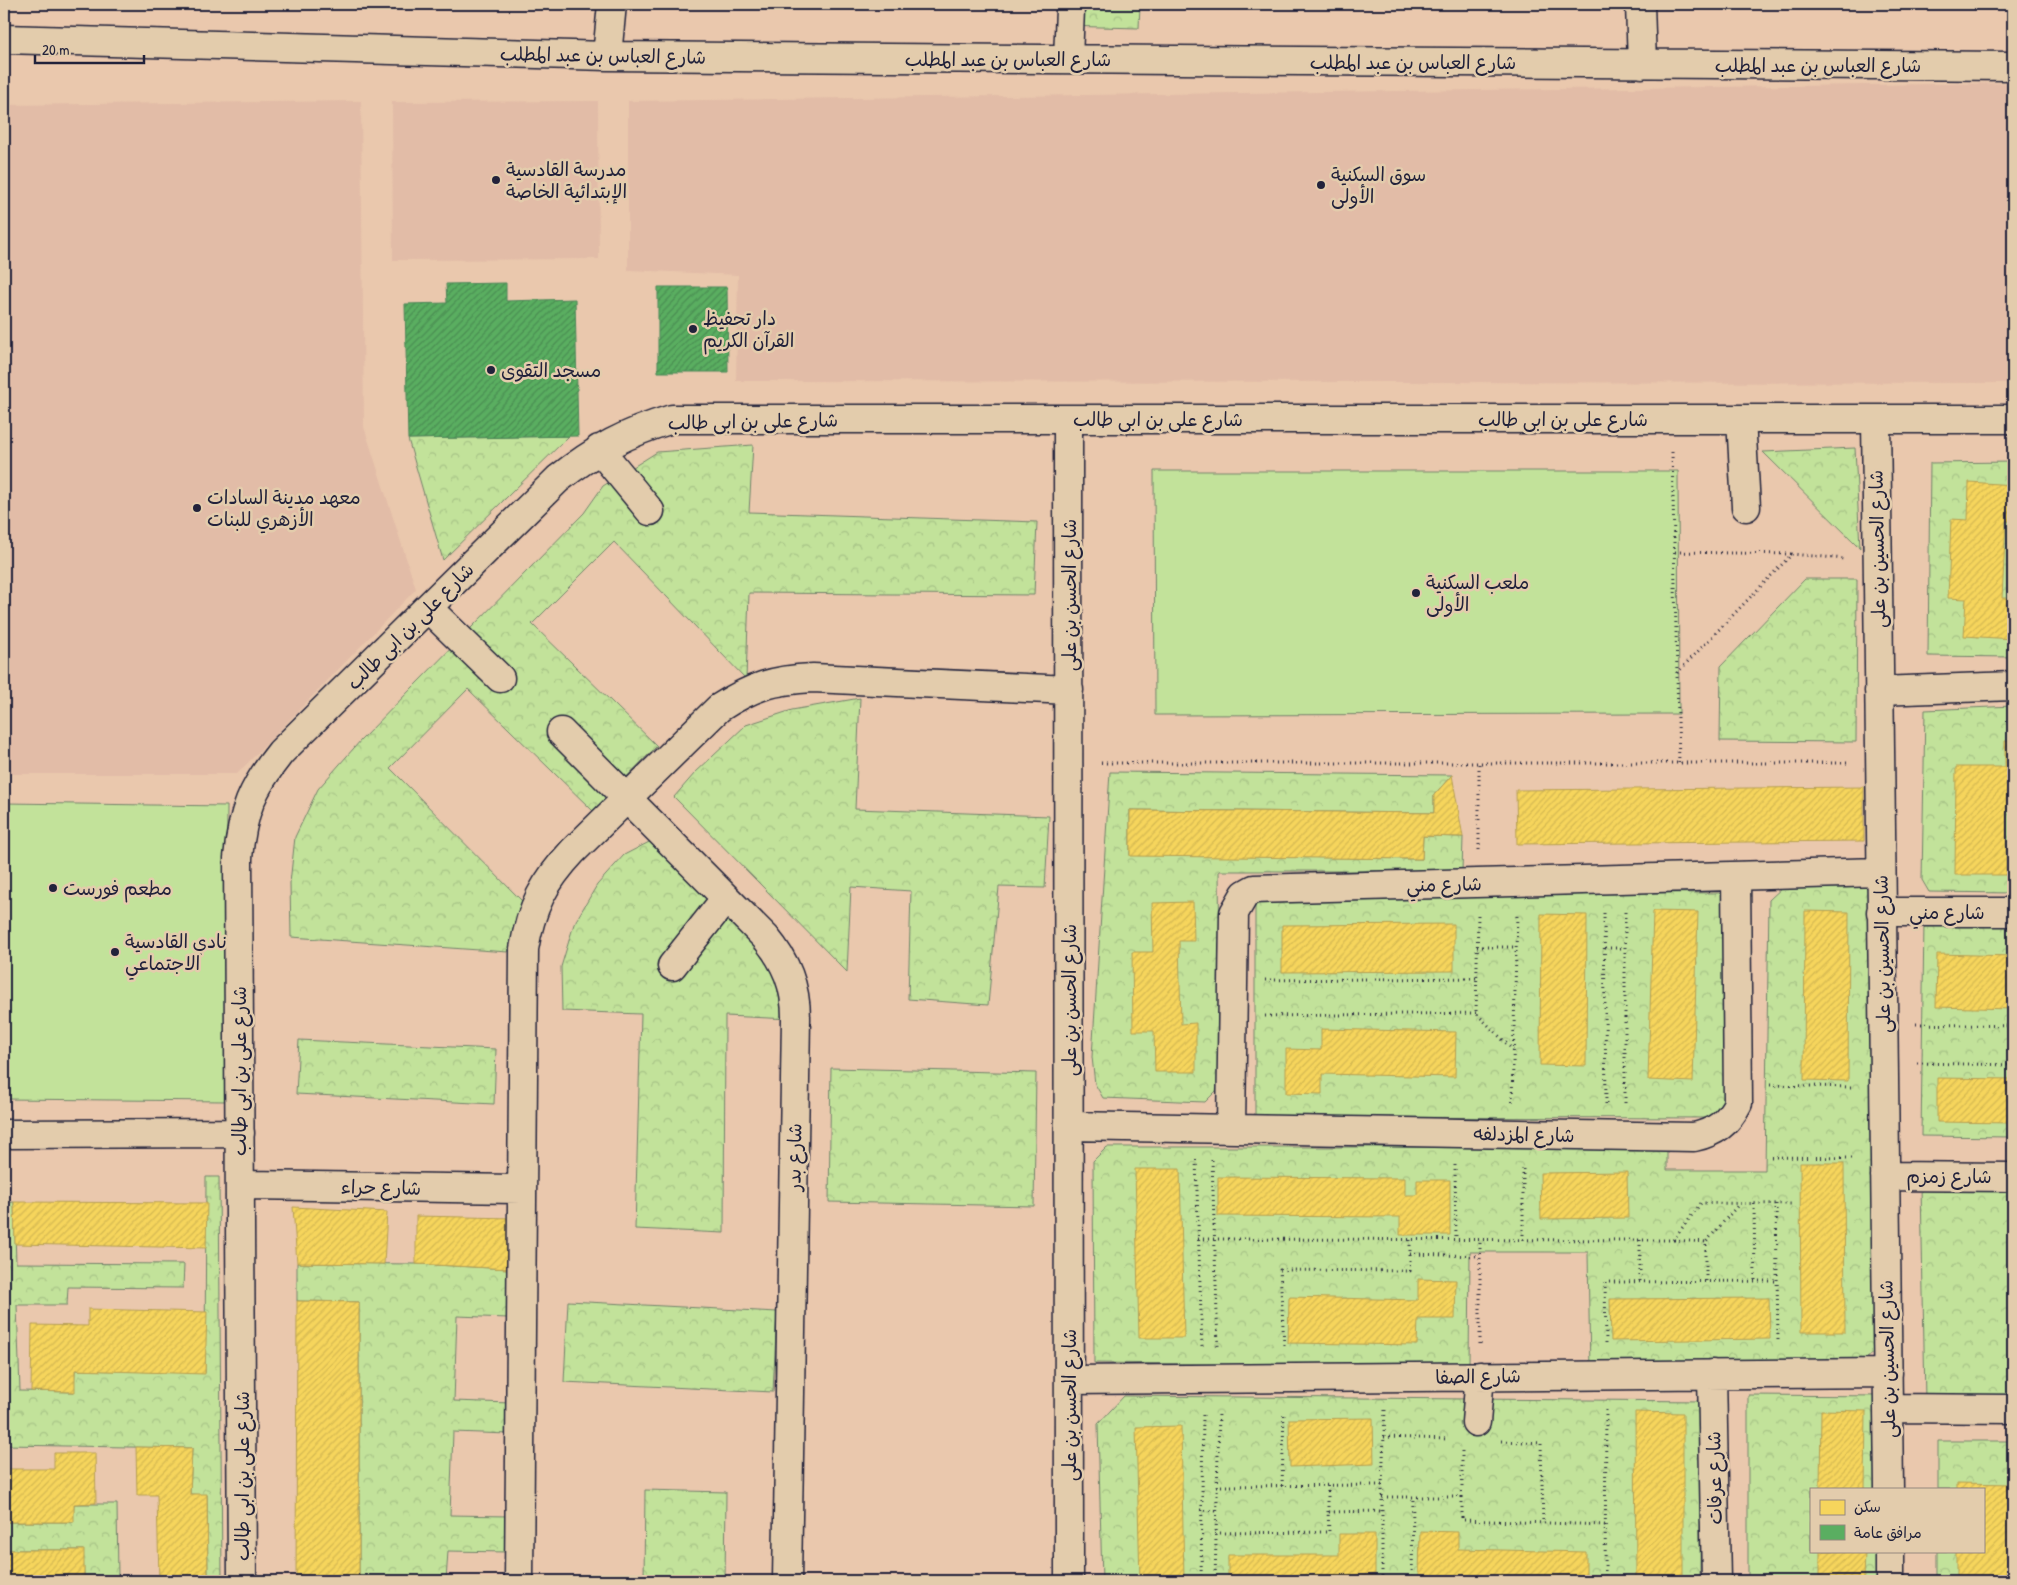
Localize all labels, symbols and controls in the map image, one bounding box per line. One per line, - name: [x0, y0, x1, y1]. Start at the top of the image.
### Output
- scale bar: [35, 32, 144, 64]
- text: 20 m: [42, 39, 69, 60]
- street label: شارع العباس بن عبد المطلب: [500, 40, 706, 71]
- street label: شارع العباس بن عبد المطلب: [905, 46, 1111, 73]
- street label: شارع العباس بن عبد المطلب: [1310, 49, 1516, 76]
- street label: شارع العباس بن عبد المطلب: [1715, 52, 1921, 79]
- place label: مدرسة القادسية الإبتدائية الخاصة: [506, 156, 627, 204]
- place label: سوق السكنية الأولى: [1331, 161, 1426, 209]
- marker: مدرسة القادسية الإبتدائية الخاصة: [490, 174, 502, 186]
- marker: سوق السكنية الأولى: [1315, 179, 1327, 191]
- place label: دار تحفيظ القرآن الكريم: [703, 305, 795, 355]
- marker: دار تحفيظ القرآن الكريم: [687, 323, 699, 335]
- place label: مسجد التقوى: [501, 357, 601, 383]
- marker: مسجد التقوى: [485, 364, 497, 376]
- street label: شارع على بن ابى طالب: [1073, 406, 1243, 433]
- street label: شارع على بن ابى طالب: [1478, 406, 1648, 433]
- street label: شارع على بن ابى طالب: [668, 407, 838, 436]
- street label: شارع الحسين بن على: [1863, 470, 1892, 628]
- place label: معهد مدينة السادات الأزهري للبنات: [207, 484, 361, 534]
- marker: معهد مدينة السادات الأزهري للبنات: [191, 502, 203, 514]
- street label: شارع الحسن بن على: [1056, 519, 1083, 671]
- street label: شارع على بن ابى طالب: [341, 557, 480, 696]
- place label: ملعب السكنية الأولى: [1426, 569, 1529, 617]
- marker: ملعب السكنية الأولى: [1410, 587, 1422, 599]
- street label: شارع مني: [1406, 870, 1482, 902]
- place label: مطعم فورست: [63, 875, 172, 903]
- street label: شارع الحسين بن على: [1868, 875, 1897, 1033]
- marker: مطعم فورست: [47, 882, 59, 894]
- street label: شارع مني: [1909, 899, 1985, 929]
- street label: شارع الحسن بن على: [1056, 924, 1083, 1076]
- place label: نادي القادسية الاجتماعي: [125, 928, 227, 980]
- marker: نادي القادسية الاجتماعي: [109, 946, 121, 958]
- street label: شارع على بن ابى طالب: [226, 986, 253, 1156]
- street label: شارع المزدلفه: [1473, 1120, 1575, 1149]
- street label: شارع بدر: [780, 1123, 809, 1193]
- street label: شارع زمزم: [1906, 1163, 1992, 1191]
- street label: شارع حراء: [341, 1173, 421, 1202]
- street label: شارع الحسين بن على: [1873, 1280, 1902, 1438]
- street label: شارع الحسن بن على: [1056, 1329, 1083, 1481]
- street label: شارع الصفا: [1435, 1362, 1521, 1391]
- street label: شارع على بن ابى طالب: [229, 1391, 256, 1561]
- street label: شارع عرفات: [1700, 1431, 1729, 1525]
- legend: [1810, 1488, 1984, 1552]
- text: سكن: [1854, 1496, 1881, 1517]
- text: مرافق عامة: [1854, 1522, 1922, 1543]

